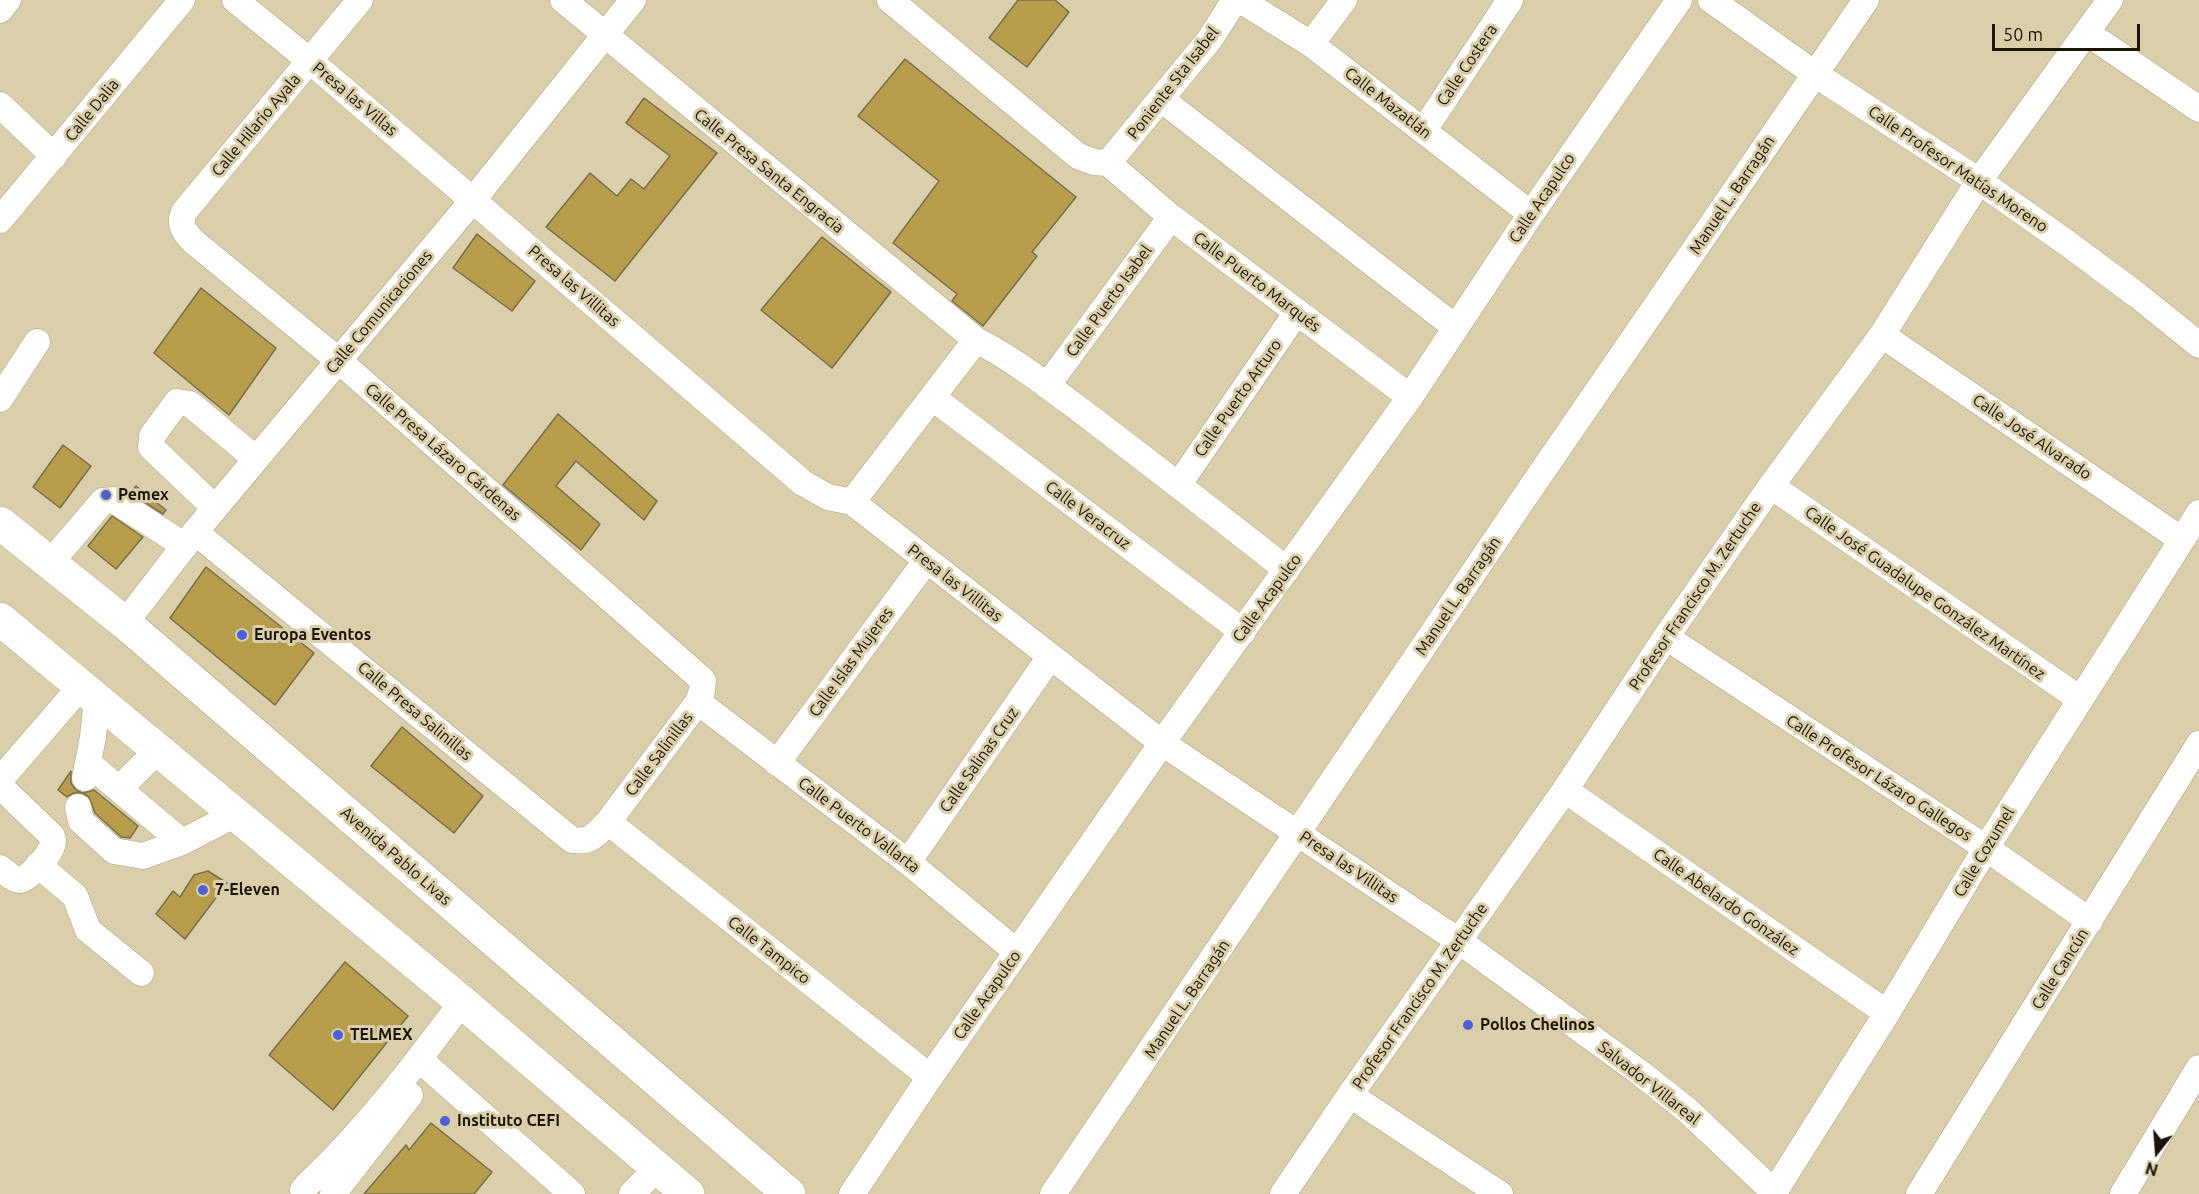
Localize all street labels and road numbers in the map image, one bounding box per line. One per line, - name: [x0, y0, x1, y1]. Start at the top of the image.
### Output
- street label: Calle Costera: [1433, 21, 1501, 109]
- street label: Poniente Sta Isabel: [1123, 23, 1223, 143]
- street label: Presa las Villas: [309, 58, 401, 140]
- street label: Calle Mazatlán: [1341, 63, 1435, 143]
- street label: Calle Hilario Ayala: [207, 70, 305, 180]
- street label: Calle Dalia: [61, 75, 123, 145]
- street label: Calle Profesor Matías Moreno: [1864, 102, 2052, 236]
- street label: Calle Presa Santa Engracia: [690, 105, 848, 237]
- street label: Manuel L. Barragán: [1685, 132, 1779, 258]
- street label: Calle Acapulco: [1505, 149, 1579, 247]
- street label: Calle Puerto Marqués: [1190, 228, 1324, 336]
- street label: Presa las Villitas: [524, 241, 624, 331]
- street label: Calle Puerto Isabel: [1062, 241, 1156, 361]
- street label: Calle Comunicaciones: [322, 246, 436, 378]
- street label: Calle Puerto Arturo: [1190, 336, 1286, 460]
- street label: Calle Presa Lázaro Cárdenas: [361, 379, 525, 525]
- street label: Calle José Alvarado: [1969, 390, 2095, 484]
- street label: Calle Veracruz: [1042, 477, 1134, 553]
- street label: Profesor Francisco M. Zertuche: [1625, 498, 1765, 694]
- street label: Calle José Guadalupe González Martínez: [1801, 502, 2049, 684]
- street label: Manuel L. Barragán: [1411, 533, 1505, 659]
- street label: Presa las Villitas: [904, 540, 1006, 626]
- street label: Calle Acapulco: [1229, 550, 1305, 646]
- street label: Calle Islas Mujeres: [805, 604, 897, 720]
- street label: Calle Presa Salinillas: [354, 658, 476, 764]
- street label: Calle Salinas Cruz: [936, 704, 1022, 816]
- street label: Calle Salinillas: [621, 708, 697, 800]
- street label: Calle Profesor Lázaro Gallegos: [1783, 711, 1975, 845]
- street label: Calle Puerto Vallarta: [794, 773, 924, 877]
- street label: Avenida Pablo Livas: [337, 803, 455, 909]
- street label: Calle Cozumel: [1950, 804, 2018, 900]
- street label: Presa las Villitas: [1296, 827, 1402, 907]
- street label: Calle Abelardo González: [1649, 844, 1803, 960]
- street label: Profesor Francisco M. Zertuche: [1348, 899, 1492, 1093]
- street label: Calle Tampico: [724, 912, 814, 988]
- street label: Calle Cancún: [2028, 925, 2092, 1013]
- street label: Manuel L. Barragán: [1140, 936, 1234, 1062]
- street label: Calle Acapulco: [949, 947, 1025, 1043]
- street label: Salvador Villareal: [1594, 1037, 1704, 1129]

